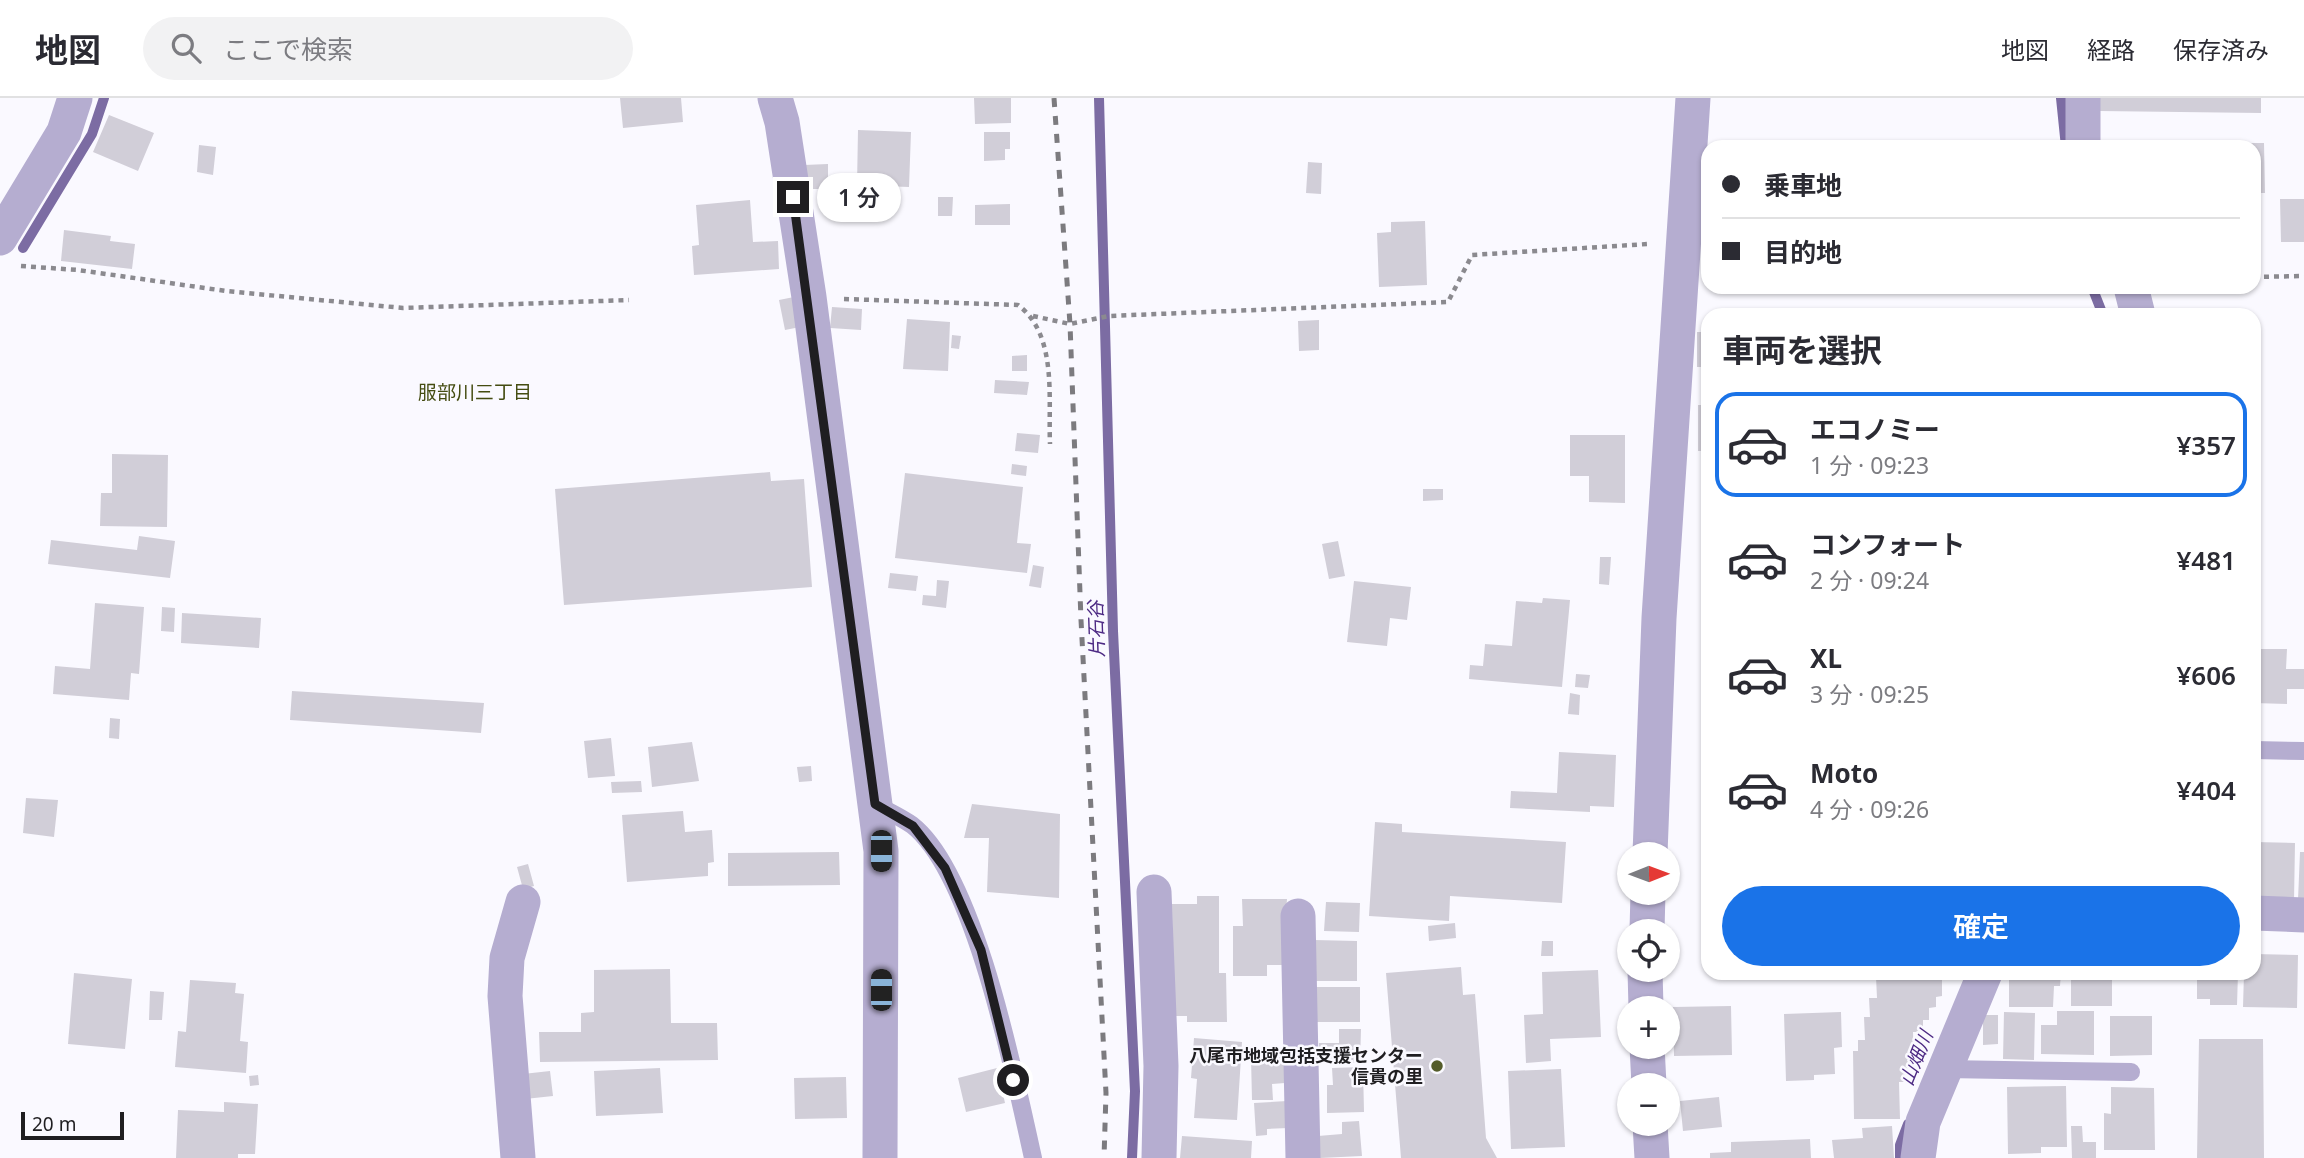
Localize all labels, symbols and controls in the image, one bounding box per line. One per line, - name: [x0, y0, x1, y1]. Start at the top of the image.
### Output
- search box: [143, 17, 633, 80]
- text: 地図: [35, 27, 101, 72]
- icon: search: [167, 29, 205, 67]
- text: ここで検索: [223, 31, 353, 67]
- text: 地図: [2001, 33, 2049, 66]
- text: 経路: [2087, 33, 2135, 66]
- text: 保存済み: [2173, 33, 2269, 66]
- text: 乗車地: [1764, 167, 1842, 203]
- callout: 1 分: [818, 172, 902, 222]
- route end: [777, 181, 809, 213]
- text: 1 分: [838, 181, 880, 213]
- text: 目的地: [1764, 234, 1842, 270]
- text: 車両を選択: [1722, 328, 1882, 371]
- district label: 服部川三丁目: [418, 379, 532, 405]
- text: エコノミー: [1810, 411, 1940, 447]
- icon: car: [1726, 413, 1789, 476]
- text: ¥357: [2177, 427, 2236, 463]
- text: 1 分 · 09:23: [1810, 449, 1929, 481]
- text: コンフォート: [1810, 526, 1965, 562]
- icon: car: [1726, 528, 1789, 591]
- text: ¥481: [2177, 542, 2236, 578]
- text: 2 分 · 09:24: [1810, 564, 1929, 596]
- water label: 片石谷: [1082, 598, 1110, 658]
- text: XL: [1810, 640, 1842, 676]
- icon: car: [1726, 643, 1789, 706]
- text: ¥606: [2177, 657, 2236, 693]
- text: 3 分 · 09:25: [1810, 678, 1929, 710]
- text: Moto: [1810, 755, 1878, 791]
- icon: car: [1726, 758, 1789, 821]
- text: ¥404: [2177, 772, 2236, 808]
- text: 4 分 · 09:26: [1810, 793, 1929, 825]
- car: [871, 830, 892, 872]
- north arrow: [1617, 842, 1680, 905]
- map controls: [1617, 842, 1680, 1136]
- button: 確定: [1722, 886, 2240, 966]
- button: locate: [1617, 919, 1680, 982]
- car: [871, 969, 892, 1011]
- button: +: [1617, 996, 1680, 1059]
- water label: 山畑川: [1893, 1025, 1939, 1089]
- place label: 八尾市地域包括支援センター 信貴の里: [1189, 1043, 1423, 1088]
- marker: 八尾市地域包括支援センター 信貴の里: [1429, 1058, 1445, 1074]
- route start: [997, 1064, 1029, 1096]
- button: −: [1617, 1073, 1680, 1136]
- scale bar: [21, 1109, 124, 1141]
- text: 20 m: [32, 1111, 76, 1137]

